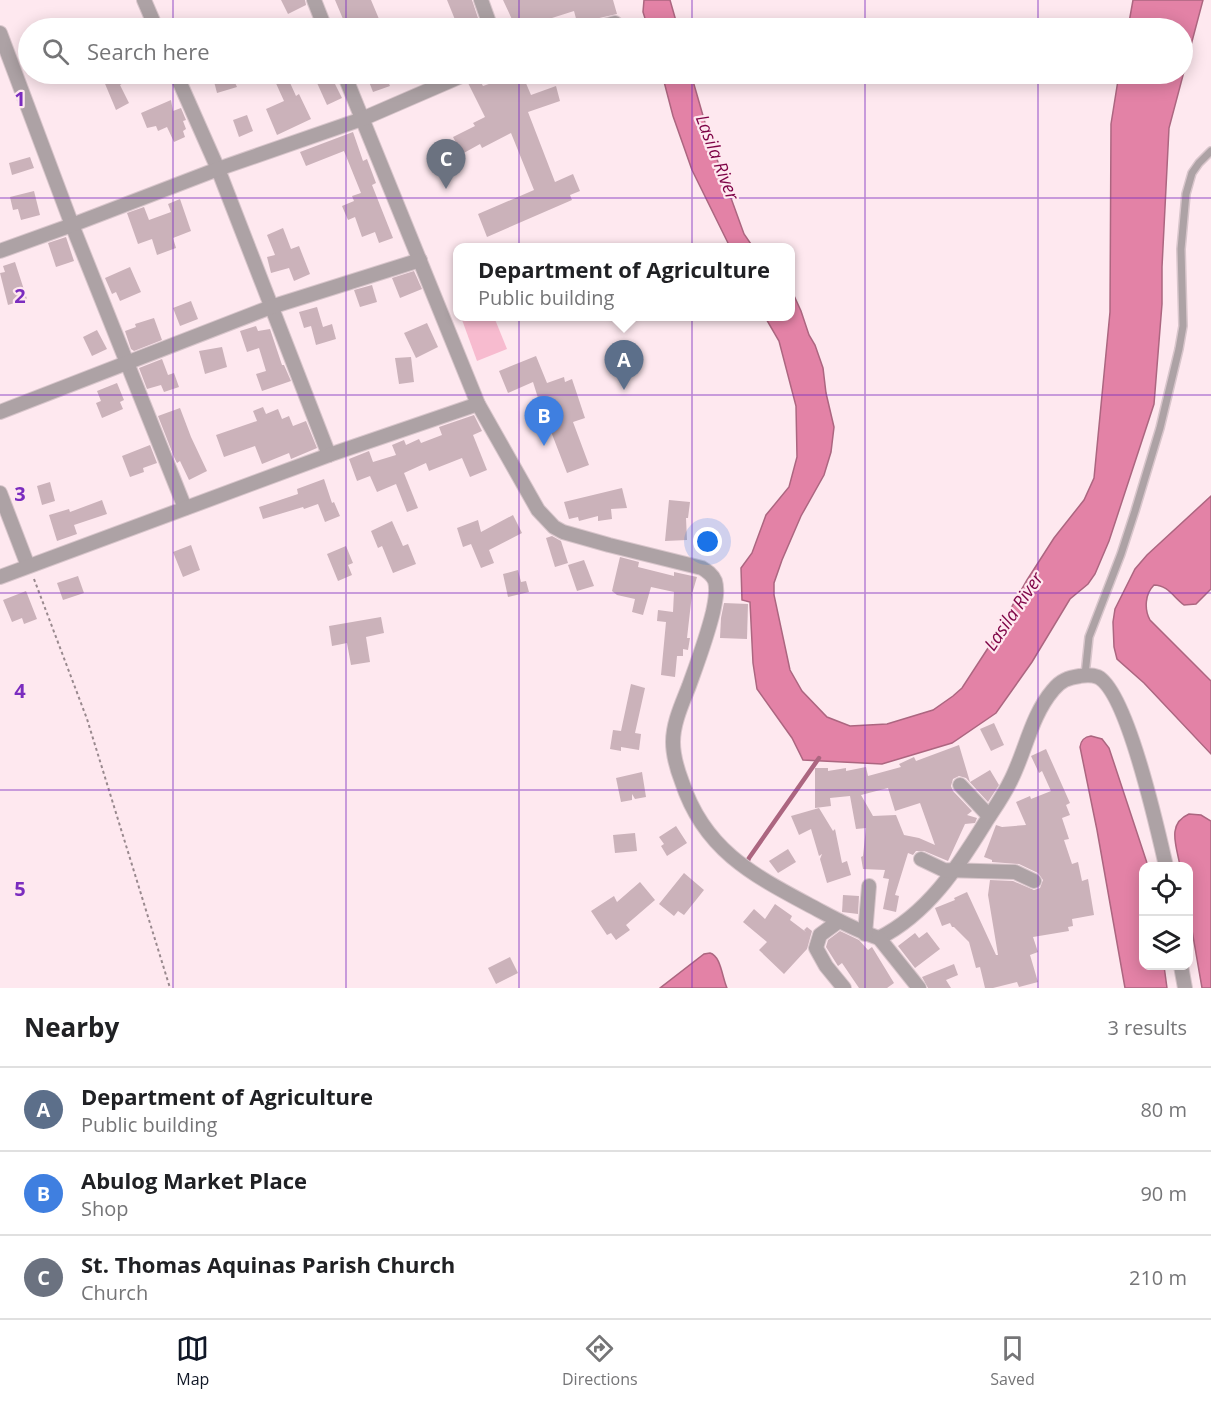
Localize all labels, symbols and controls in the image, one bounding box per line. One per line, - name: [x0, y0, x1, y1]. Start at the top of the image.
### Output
- search box: [18, 18, 1193, 84]
- icon: search: [39, 35, 72, 68]
- text: Search here: [87, 36, 210, 66]
- text: 1: [14, 85, 26, 112]
- water label: Lasila River: [691, 111, 746, 204]
- pin: C: [426, 140, 466, 189]
- popup: [453, 243, 795, 321]
- text: Department of Agriculture: [478, 254, 770, 284]
- text: 2: [14, 282, 26, 309]
- text: Public building: [478, 284, 614, 311]
- pin: A: [604, 340, 644, 390]
- pin: B: [524, 396, 564, 446]
- text: 3: [14, 480, 26, 507]
- your location: [693, 527, 722, 556]
- water label: Lasila River: [978, 566, 1049, 655]
- text: 4: [14, 677, 26, 704]
- map controls: [1139, 862, 1193, 970]
- button: locate: [1139, 862, 1193, 916]
- text: 5: [14, 875, 26, 902]
- button: layers: [1139, 916, 1193, 970]
- text: Nearby: [24, 1009, 119, 1045]
- text: 3 results: [1107, 1014, 1187, 1041]
- text: Department of Agriculture: [81, 1081, 373, 1111]
- text: A: [37, 1096, 50, 1123]
- text: 80 m: [1140, 1096, 1187, 1123]
- text: Public building: [81, 1111, 217, 1138]
- text: Abulog Market Place: [81, 1165, 307, 1195]
- text: B: [37, 1180, 50, 1207]
- text: 90 m: [1140, 1180, 1187, 1207]
- text: Shop: [81, 1195, 129, 1222]
- text: St. Thomas Aquinas Parish Church: [81, 1249, 455, 1279]
- text: C: [37, 1264, 50, 1291]
- text: 210 m: [1129, 1264, 1187, 1291]
- text: Church: [81, 1279, 148, 1306]
- tab: Map: [176, 1332, 209, 1390]
- tab: Directions: [562, 1332, 638, 1390]
- tab: Saved: [990, 1332, 1035, 1390]

